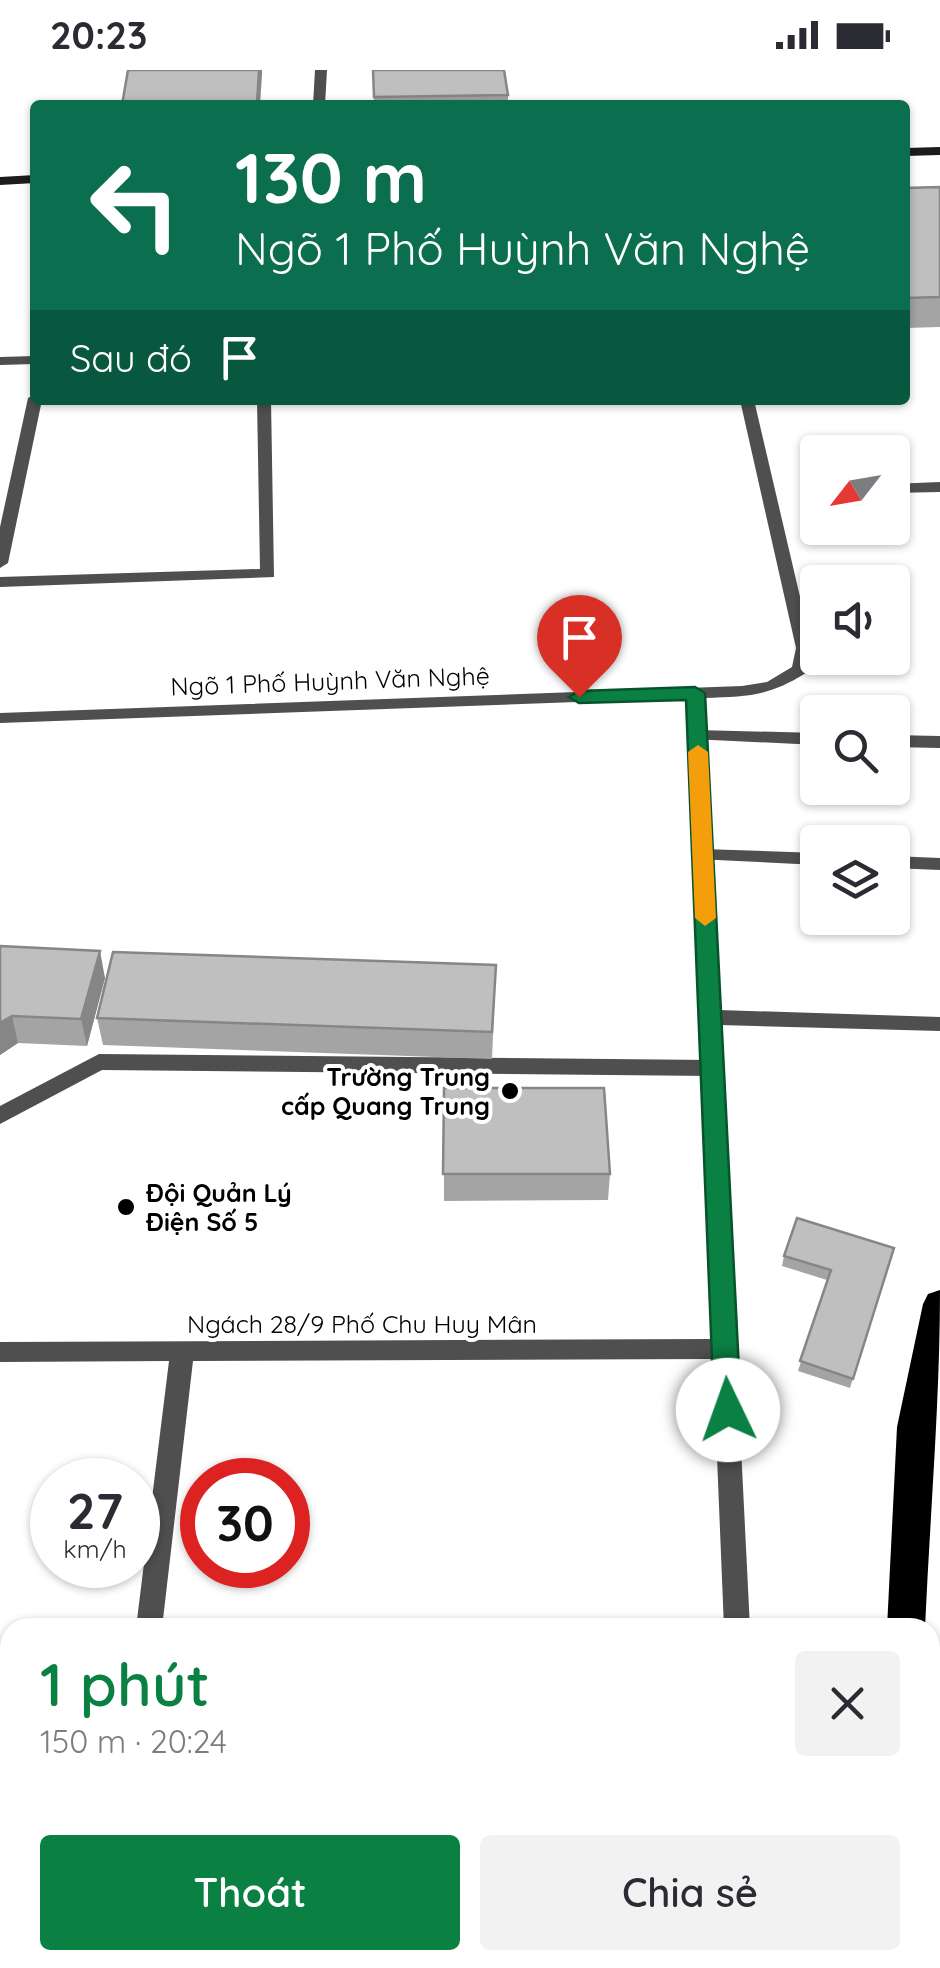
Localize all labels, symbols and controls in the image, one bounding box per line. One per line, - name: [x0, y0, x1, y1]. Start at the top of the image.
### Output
- text: 20:23: [50, 11, 147, 59]
- text: 130 m: [235, 133, 427, 221]
- icon: left: [70, 140, 200, 270]
- text: Ngõ 1 Phố Huỳnh Văn Nghệ: [235, 220, 810, 276]
- icon: arrive: [212, 330, 267, 385]
- text: Sau đó: [70, 334, 192, 382]
- north arrow: [800, 435, 910, 545]
- map controls: [800, 435, 910, 935]
- button: sound: [800, 565, 910, 675]
- pin: [537, 595, 622, 698]
- icon: arrive: [552, 610, 607, 665]
- street label: Ngõ 1 Phố Huỳnh Văn Nghệ: [170, 659, 490, 702]
- button: search: [800, 695, 910, 805]
- button: layers: [800, 825, 910, 935]
- place label: Trường Trung cấp Quang Trung: [281, 1061, 490, 1121]
- marker: Trường Trung cấp Quang Trung: [499, 1080, 521, 1102]
- place label: Đội Quản Lý Điện Số 5: [145, 1177, 292, 1237]
- marker: Đội Quản Lý Điện Số 5: [115, 1196, 137, 1218]
- street label: Ngách 28/9 Phố Chu Huy Mân: [187, 1308, 537, 1339]
- position arrow: [676, 1358, 780, 1462]
- speed limit sign: 30: [180, 1458, 310, 1588]
- text: 27: [67, 1479, 123, 1542]
- text: km/h: [63, 1533, 127, 1564]
- text: 1 phút: [40, 1646, 210, 1721]
- button: close: [795, 1651, 900, 1756]
- text: 150 m · 20:24: [40, 1721, 227, 1761]
- button: Thoát: [40, 1835, 460, 1950]
- button: Chia sẻ: [480, 1835, 900, 1950]

